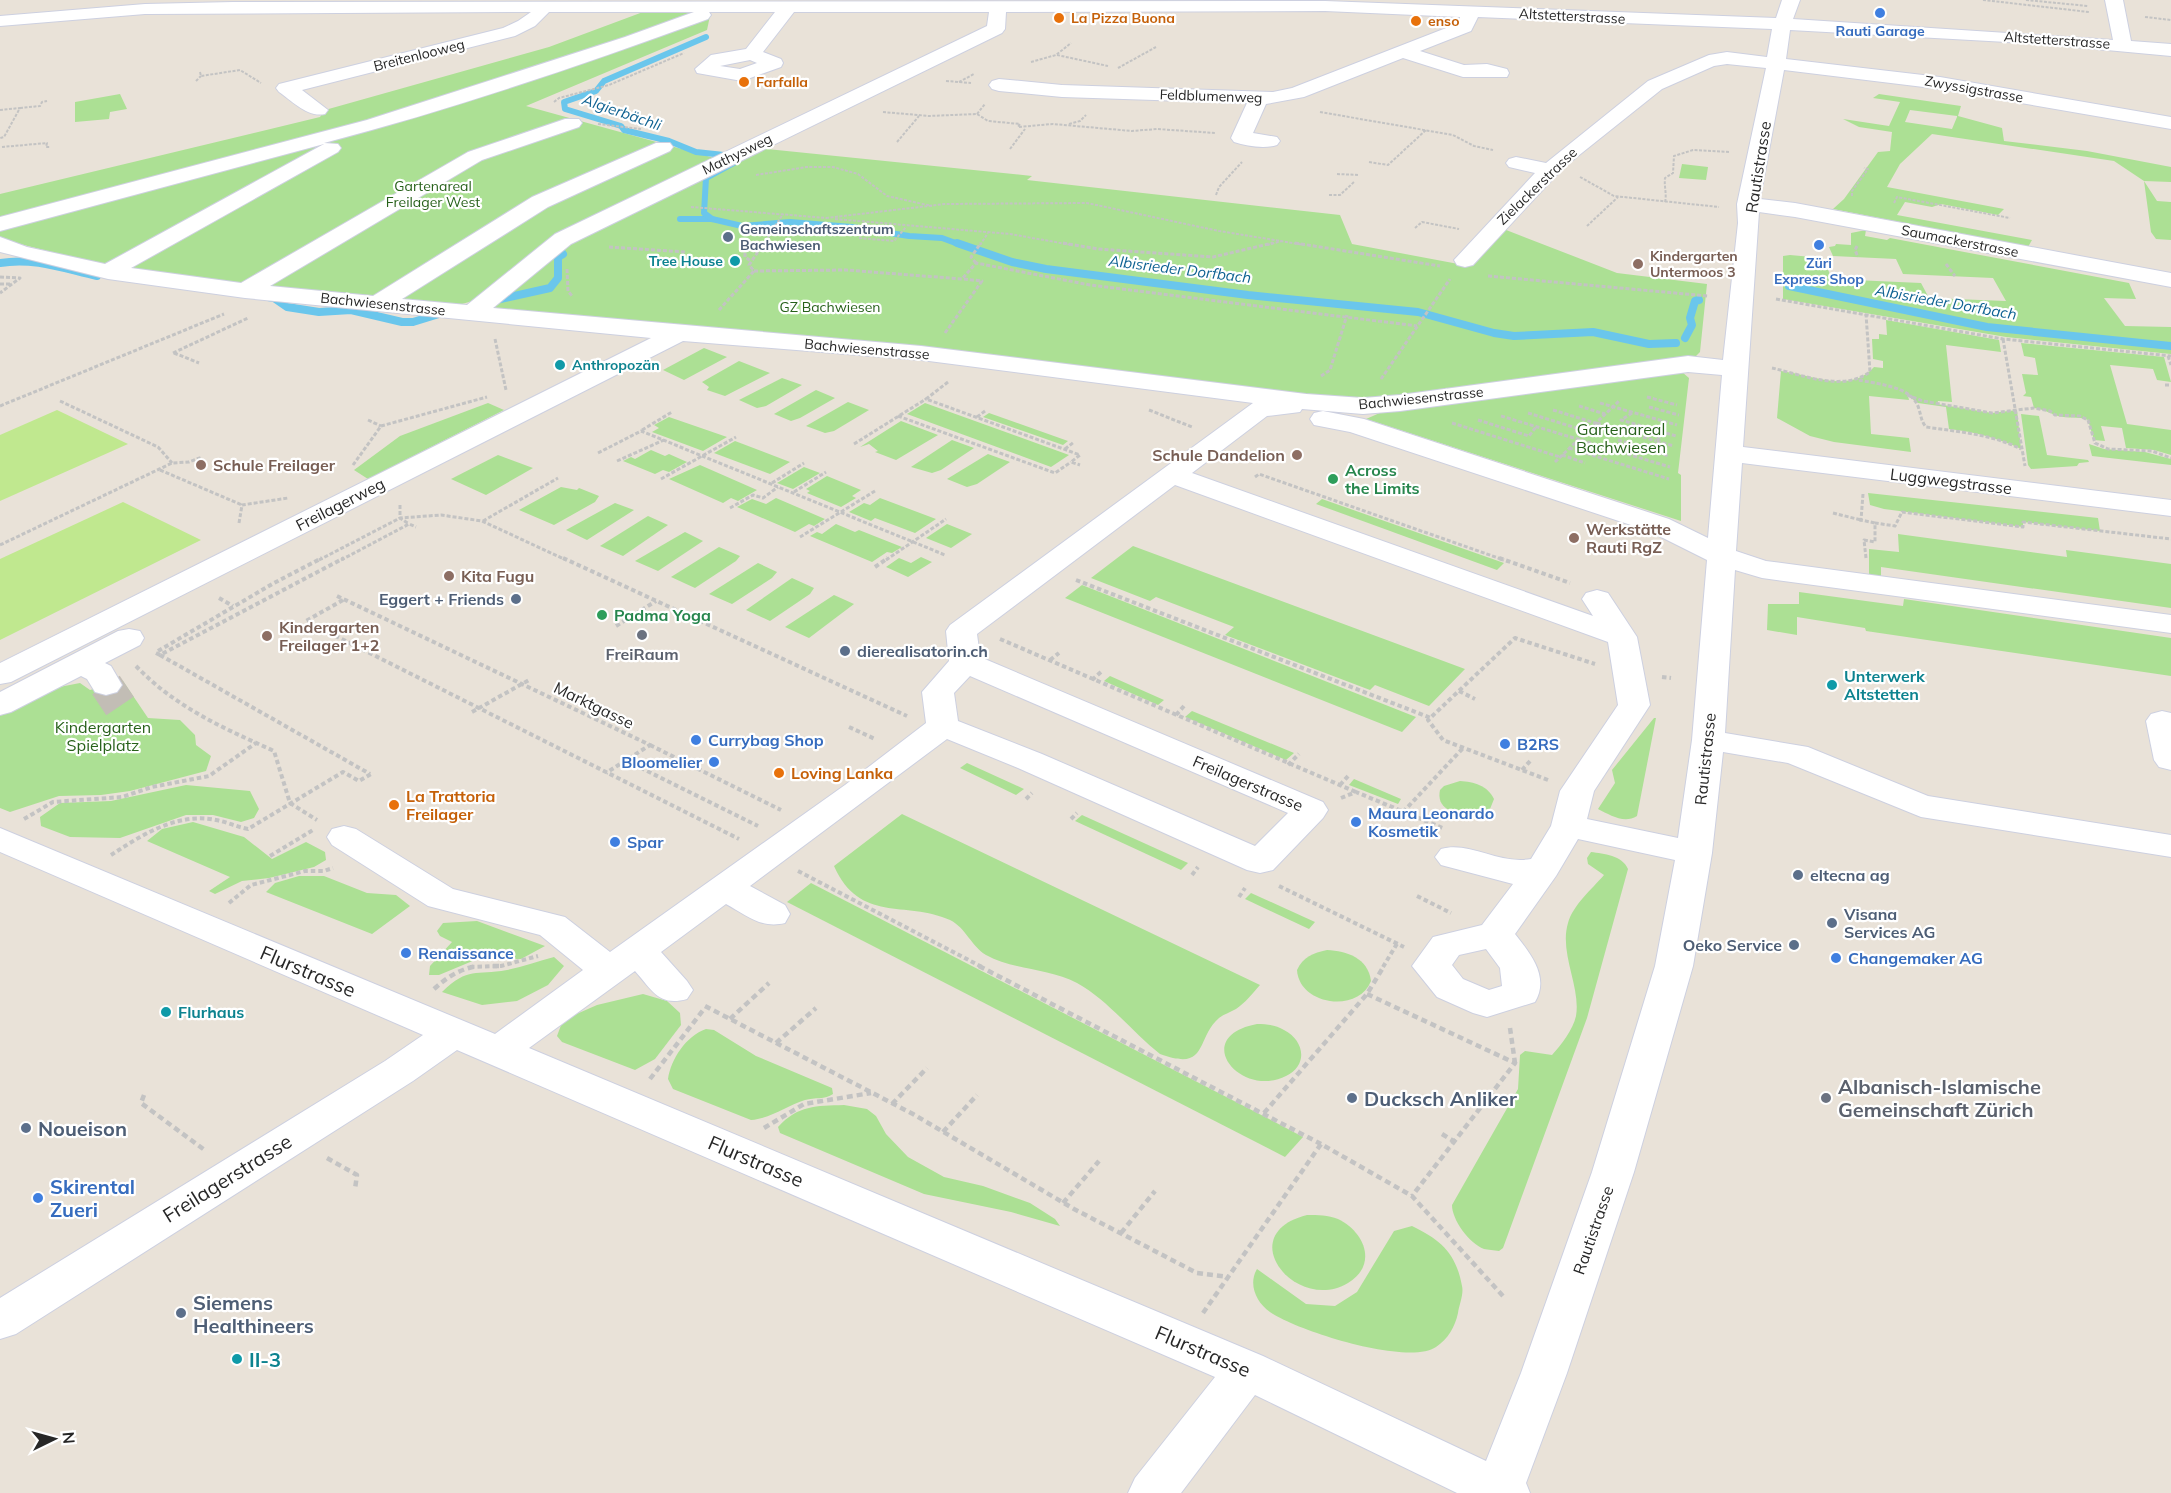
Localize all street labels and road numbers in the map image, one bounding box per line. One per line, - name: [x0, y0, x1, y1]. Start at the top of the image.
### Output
- street label: Altstetterstrasse: [1518, 4, 1626, 28]
- street label: Altstetterstrasse: [2003, 27, 2111, 53]
- street label: Breitenlooweg: [371, 35, 467, 75]
- street label: Zwyssigstrasse: [1923, 71, 2025, 107]
- street label: Feldblumenweg: [1159, 85, 1263, 107]
- street label: Rautistrasse: [1741, 120, 1775, 214]
- street label: Mathysweg: [699, 129, 775, 179]
- street label: Zielackerstrasse: [1493, 143, 1581, 229]
- street label: Saumackerstrasse: [1900, 221, 2020, 261]
- street label: Bachwiesenstrasse: [320, 288, 446, 320]
- street label: Bachwiesenstrasse: [804, 335, 930, 363]
- street label: Bachwiesenstrasse: [1358, 382, 1484, 414]
- street label: Luggwegstrasse: [1889, 464, 2013, 498]
- street label: Freilagerweg: [292, 473, 388, 535]
- street label: Marktgasse: [551, 677, 637, 733]
- street label: Rautistrasse: [1690, 712, 1720, 806]
- street label: Freilagerstrasse: [1190, 751, 1306, 815]
- street label: Flurstrasse: [256, 940, 360, 1002]
- street label: Freilagerstrasse: [158, 1128, 296, 1228]
- street label: Flurstrasse: [704, 1130, 808, 1192]
- street label: Rautistrasse: [1568, 1183, 1618, 1277]
- street label: Flurstrasse: [1151, 1320, 1255, 1382]

